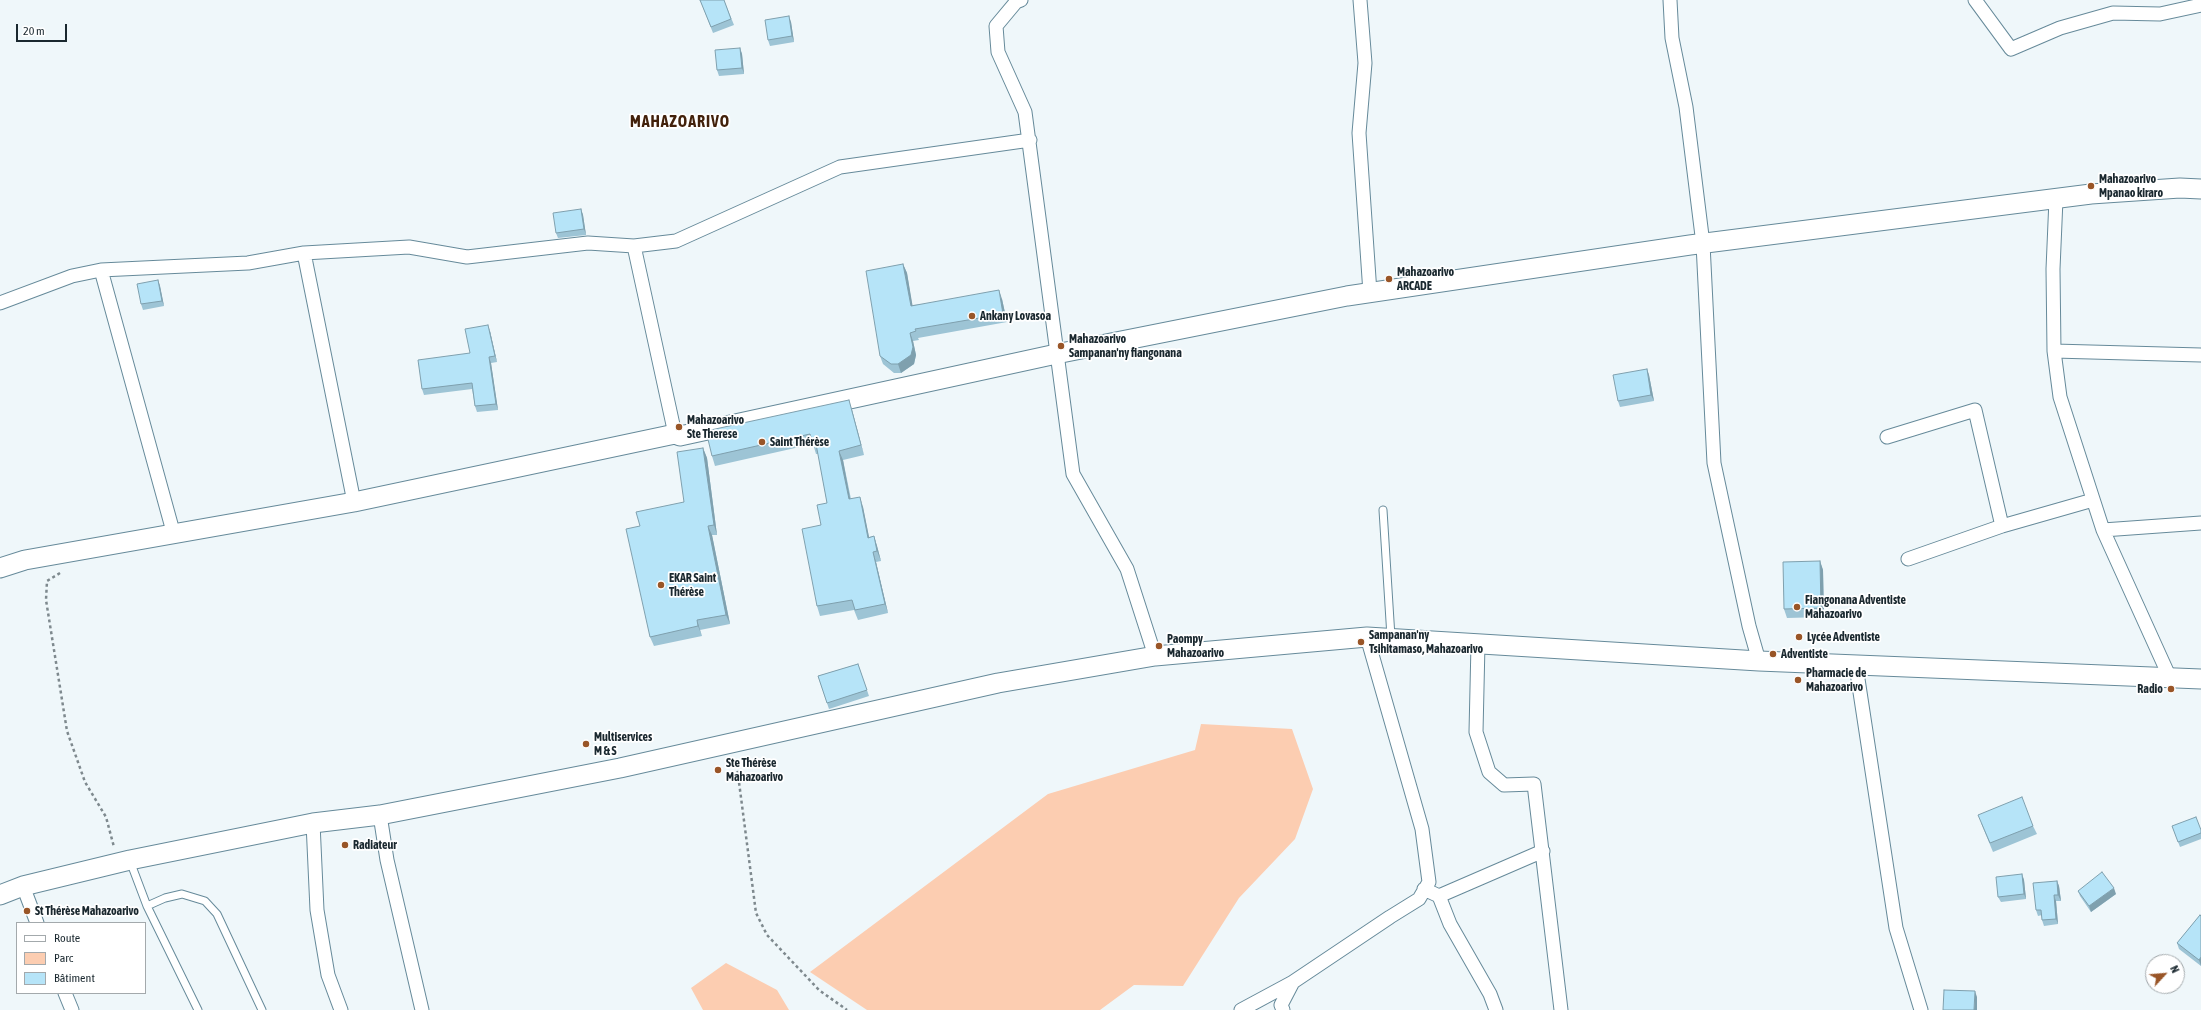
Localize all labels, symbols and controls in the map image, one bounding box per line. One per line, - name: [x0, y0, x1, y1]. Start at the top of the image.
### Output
- scale bar: [18, 16, 69, 42]
- text: 20 m: [23, 24, 45, 38]
- district label: MAHAZOARIVO: [630, 112, 730, 132]
- place label: Mahazoarivo Mpanao kiraro: [2099, 172, 2163, 200]
- marker: Mahazoarivo Mpanao kiraro: [2086, 181, 2096, 191]
- place label: Mahazoarivo ARCADE: [1397, 265, 1454, 293]
- marker: Mahazoarivo ARCADE: [1384, 274, 1394, 284]
- place label: Ankany Lovasoa: [980, 309, 1051, 323]
- marker: Ankany Lovasoa: [967, 311, 977, 321]
- place label: Mahazoarivo Sampanan'ny fiangonana: [1069, 332, 1182, 360]
- marker: Mahazoarivo Sampanan'ny fiangonana: [1056, 341, 1066, 351]
- place label: Mahazoarivo Ste Therese: [687, 413, 744, 441]
- marker: Mahazoarivo Ste Therese: [674, 422, 684, 432]
- place label: Saint Thérèse: [770, 435, 829, 449]
- marker: Saint Thérèse: [757, 437, 767, 447]
- place label: EKAR Saint Thérèse: [669, 571, 716, 599]
- marker: EKAR Saint Thérèse: [656, 580, 666, 590]
- place label: Fiangonana Adventiste Mahazoarivo: [1805, 593, 1906, 621]
- marker: Fiangonana Adventiste Mahazoarivo: [1792, 602, 1802, 612]
- place label: Sampanan'ny Tsihitamaso, Mahazoarivo: [1369, 628, 1483, 656]
- place label: Lycée Adventiste: [1807, 630, 1880, 644]
- place label: Paompy Mahazoarivo: [1167, 632, 1224, 660]
- marker: Lycée Adventiste: [1794, 632, 1804, 642]
- marker: Sampanan'ny Tsihitamaso, Mahazoarivo: [1356, 637, 1366, 647]
- marker: Paompy Mahazoarivo: [1154, 641, 1164, 651]
- place label: Adventiste: [1781, 647, 1828, 661]
- marker: Adventiste: [1768, 649, 1778, 659]
- place label: Pharmacie de Mahazoarivo: [1806, 666, 1866, 694]
- marker: Pharmacie de Mahazoarivo: [1793, 675, 1803, 685]
- place label: Radio: [2137, 682, 2163, 696]
- marker: Radio: [2166, 684, 2176, 694]
- place label: Multiservices M & S: [594, 730, 652, 758]
- marker: Multiservices M & S: [581, 739, 591, 749]
- place label: Ste Thérèse Mahazoarivo: [726, 756, 783, 784]
- marker: Ste Thérèse Mahazoarivo: [713, 765, 723, 775]
- place label: Radiateur: [353, 838, 397, 852]
- marker: Radiateur: [340, 840, 350, 850]
- place label: St Thérèse Mahazoarivo: [35, 904, 139, 918]
- marker: St Thérèse Mahazoarivo: [22, 906, 32, 916]
- legend: [16, 922, 146, 994]
- text: Route: [54, 931, 80, 945]
- text: Parc: [54, 951, 73, 965]
- north arrow: [2145, 954, 2185, 994]
- text: N: [2168, 964, 2182, 975]
- text: Bâtiment: [54, 971, 95, 985]

